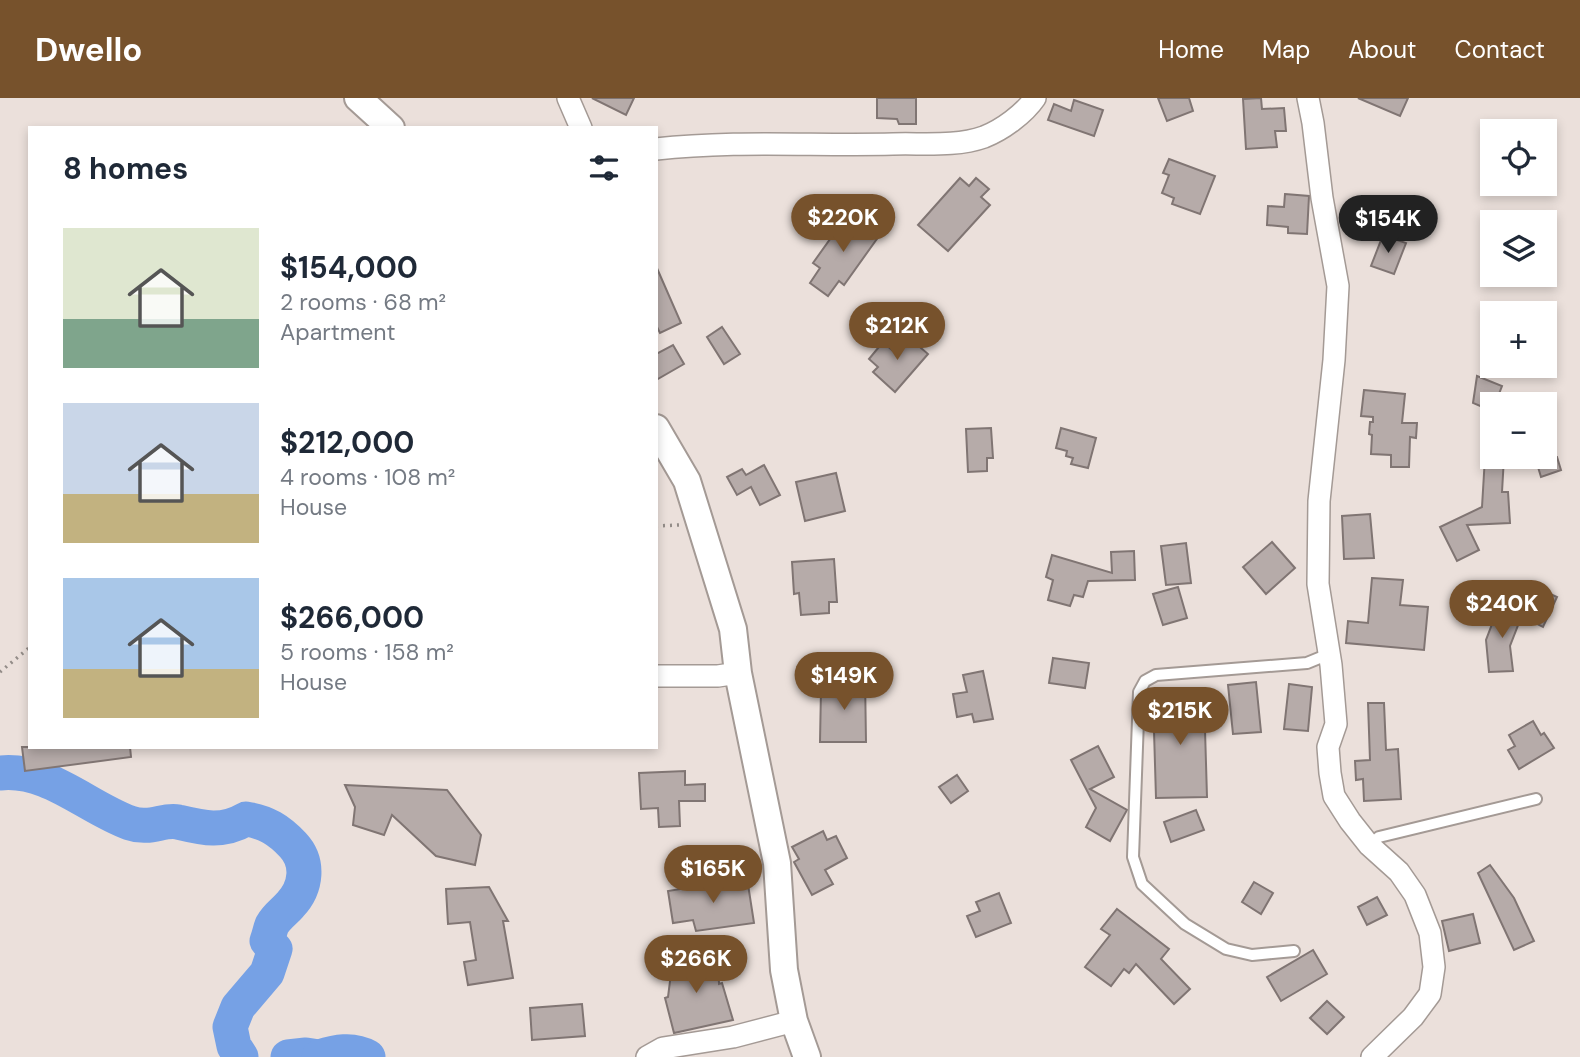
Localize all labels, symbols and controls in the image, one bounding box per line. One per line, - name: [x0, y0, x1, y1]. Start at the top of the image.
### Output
- text: Dwello: [35, 28, 142, 71]
- text: Home: [1158, 34, 1224, 65]
- text: Map: [1262, 34, 1310, 65]
- text: About: [1348, 34, 1417, 65]
- text: Contact: [1455, 34, 1545, 65]
- map controls: [1480, 119, 1557, 469]
- button: locate: [1480, 119, 1557, 196]
- text: 8 homes: [63, 149, 188, 188]
- icon: filters: [585, 149, 623, 187]
- pin: $220K: [794, 194, 892, 254]
- pin: $154K: [1339, 195, 1437, 255]
- text: $220K: [807, 202, 879, 232]
- text: $154K: [1355, 203, 1421, 233]
- button: layers: [1480, 210, 1557, 287]
- text: $154,000: [280, 248, 418, 287]
- icon: home: [119, 256, 203, 340]
- text: 2 rooms · 68 m²: [280, 287, 446, 317]
- button: +: [1480, 301, 1557, 378]
- pin: $212K: [848, 302, 946, 362]
- text: $212K: [865, 310, 929, 340]
- text: Apartment: [280, 317, 395, 347]
- button: −: [1480, 392, 1557, 469]
- text: $212,000: [280, 423, 414, 462]
- icon: home: [119, 431, 203, 515]
- text: 4 rooms · 108 m²: [280, 462, 455, 492]
- text: House: [280, 492, 347, 522]
- pin: $240K: [1453, 580, 1551, 640]
- text: $240K: [1465, 588, 1539, 618]
- text: $266,000: [280, 598, 424, 637]
- icon: home: [119, 606, 203, 690]
- text: 5 rooms · 158 m²: [280, 637, 454, 667]
- pin: $149K: [795, 652, 893, 712]
- text: $149K: [811, 660, 877, 690]
- text: House: [280, 667, 347, 697]
- pin: $215K: [1131, 688, 1229, 747]
- text: $215K: [1148, 695, 1212, 725]
- pin: $165K: [664, 846, 762, 905]
- text: $165K: [680, 853, 746, 883]
- pin: $266K: [647, 936, 745, 995]
- text: $266K: [660, 943, 732, 973]

